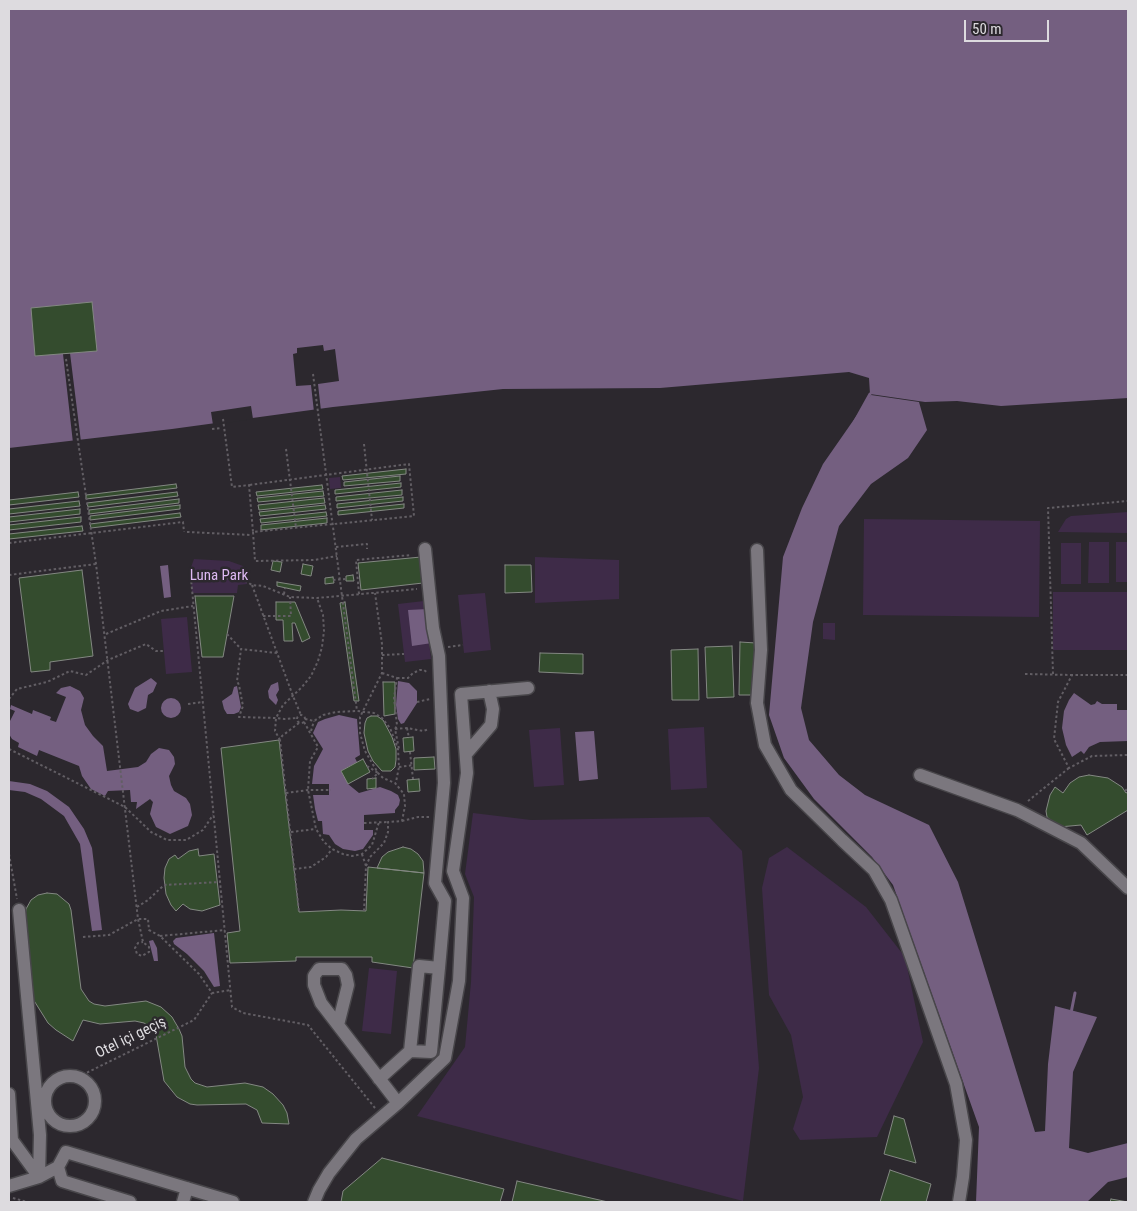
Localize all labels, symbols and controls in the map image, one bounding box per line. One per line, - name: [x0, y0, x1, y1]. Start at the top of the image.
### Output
- scale bar: [967, 10, 1052, 42]
- text: 50 m: [972, 20, 1002, 38]
- park label: Luna Park: [190, 567, 248, 585]
- street label: Otel içi geçiş: [93, 1013, 169, 1063]

